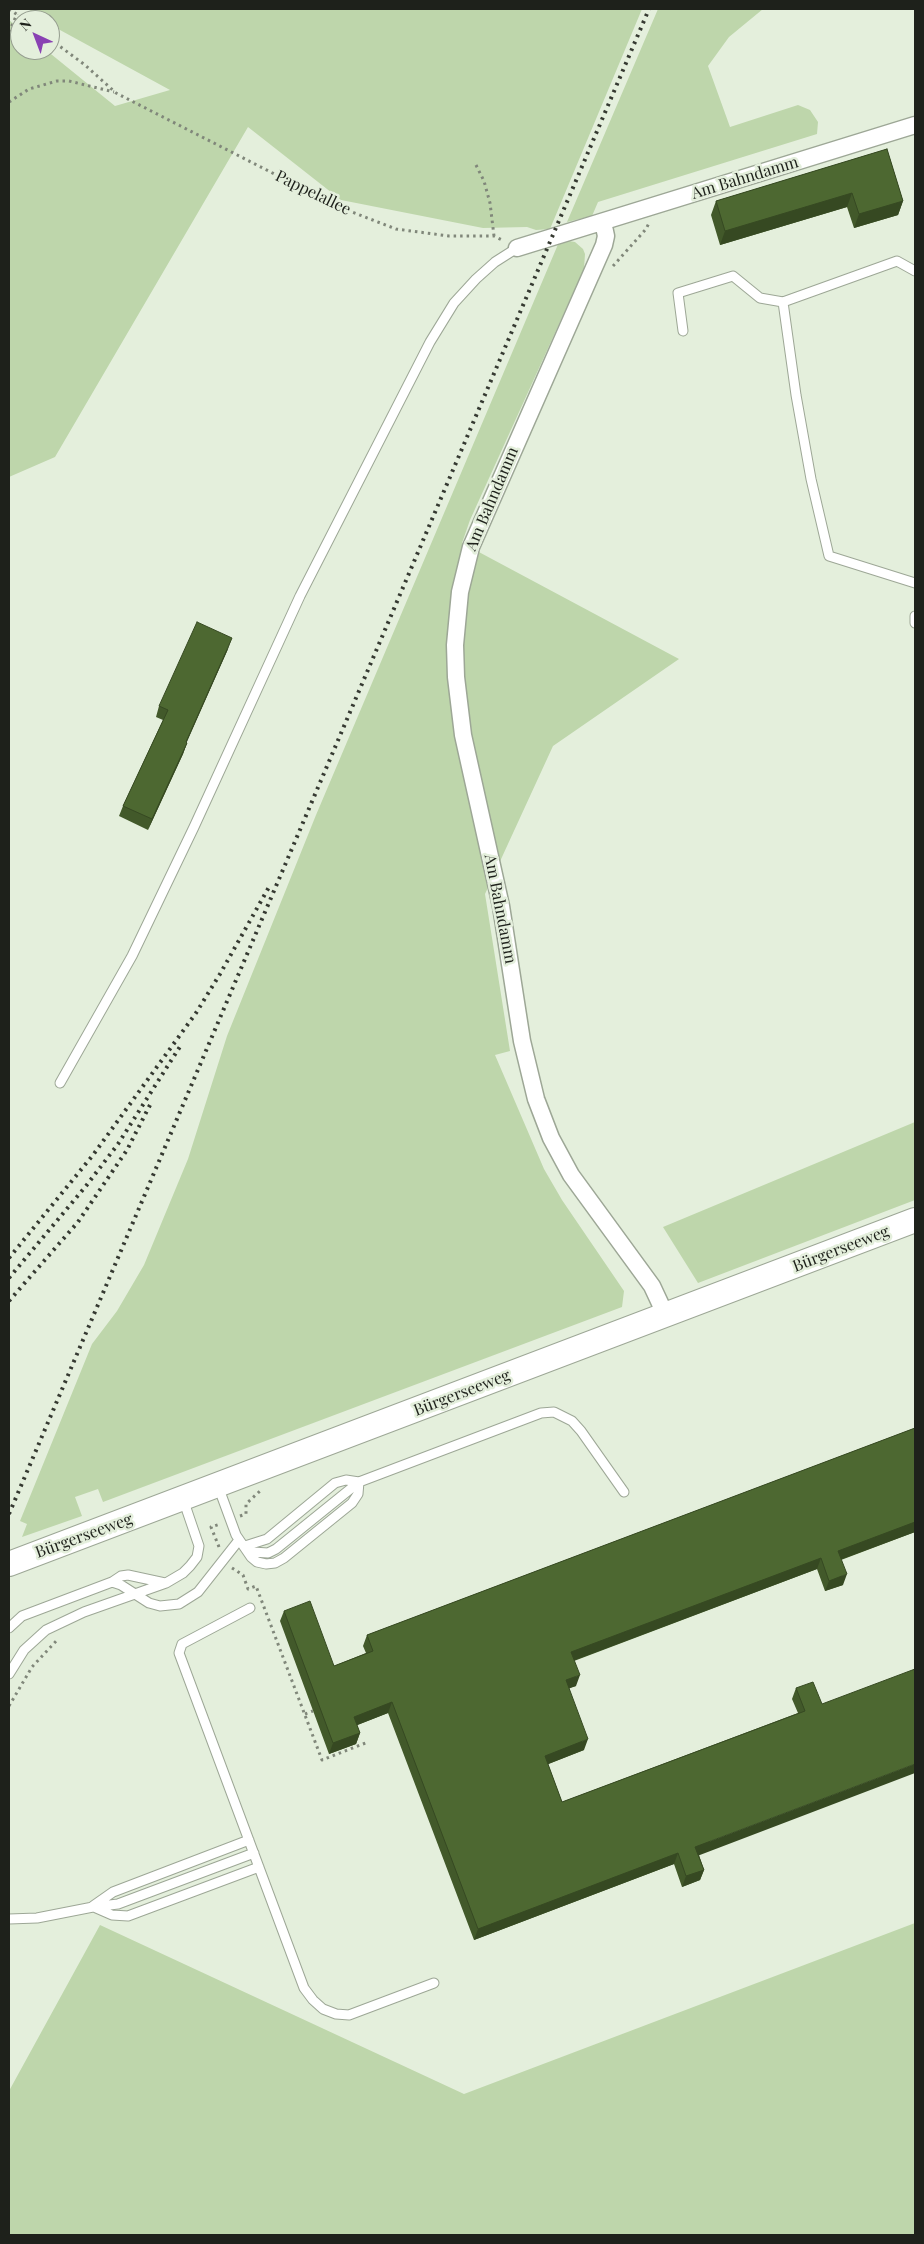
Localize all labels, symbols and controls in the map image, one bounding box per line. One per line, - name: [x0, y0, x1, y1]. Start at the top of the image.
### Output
- north arrow: [10, 10, 60, 60]
- text: N: [15, 14, 35, 35]
- street label: Am Bahndamm: [689, 153, 801, 203]
- street label: Pappelallee: [272, 166, 354, 220]
- street label: Am Bahndamm: [462, 444, 522, 554]
- street label: Am Bahndamm: [480, 853, 520, 965]
- street label: Bürgerseeweg: [790, 1222, 892, 1276]
- street label: Bürgerseeweg: [411, 1366, 513, 1420]
- street label: Bürgerseeweg: [33, 1510, 135, 1562]

